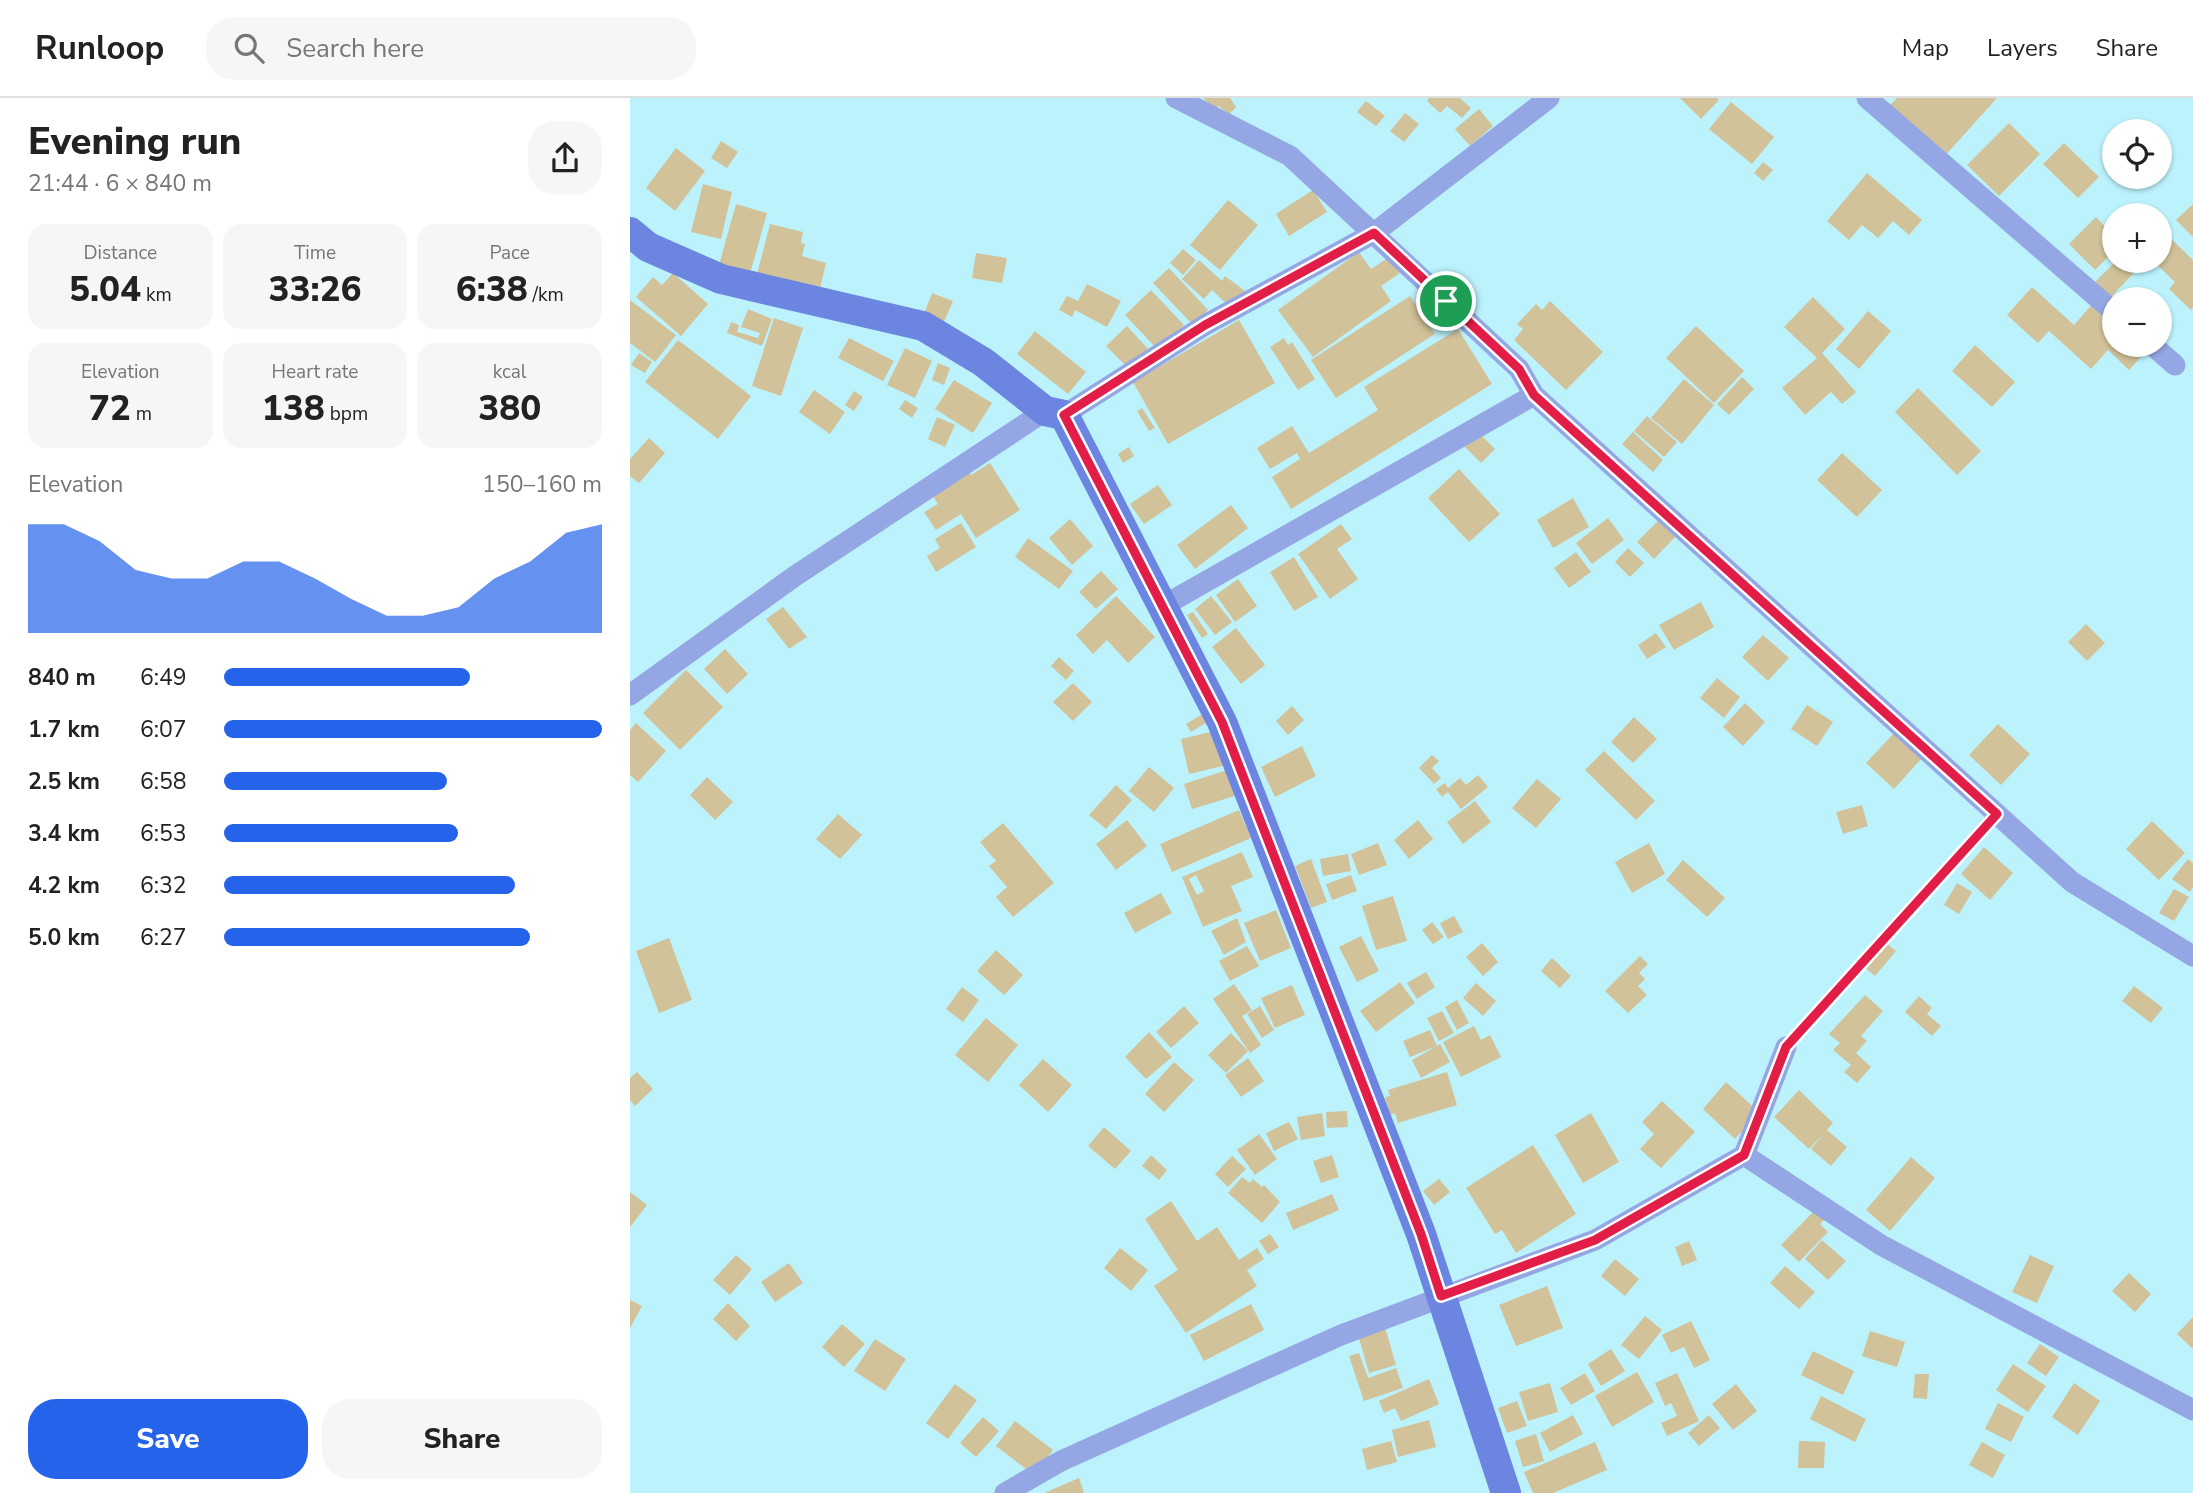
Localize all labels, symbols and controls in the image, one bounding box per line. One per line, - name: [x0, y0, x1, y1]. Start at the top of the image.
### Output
- search box: [206, 17, 696, 80]
- text: Runloop: [35, 26, 164, 71]
- icon: search: [230, 29, 268, 67]
- text: Search here: [286, 31, 424, 66]
- text: Map: [1902, 32, 1949, 64]
- text: Layers: [1987, 32, 2058, 64]
- text: Share: [2096, 32, 2158, 64]
- text: Evening run: [28, 116, 241, 167]
- map controls: [2102, 119, 2172, 357]
- button: locate: [2102, 119, 2172, 189]
- button: share: [528, 121, 602, 195]
- text: 21:44 · 6 × 840 m: [28, 168, 212, 199]
- button: +: [2102, 203, 2172, 273]
- text: Distance: [83, 240, 157, 266]
- text: Time: [294, 240, 336, 266]
- text: Pace: [489, 240, 530, 266]
- text: 5.04: [69, 266, 141, 313]
- text: 33:26: [268, 266, 362, 313]
- text: 6:38: [456, 266, 528, 313]
- pin: [1416, 271, 1476, 331]
- text: km: [141, 282, 172, 308]
- text: /km: [528, 282, 564, 308]
- icon: arrive: [1427, 282, 1465, 320]
- button: −: [2102, 287, 2172, 357]
- text: Elevation: [81, 359, 160, 385]
- text: Heart rate: [272, 359, 358, 385]
- text: kcal: [493, 359, 527, 385]
- text: 72: [89, 385, 131, 432]
- text: 138: [262, 385, 325, 432]
- text: 380: [478, 385, 541, 432]
- text: m: [131, 401, 152, 427]
- text: bpm: [325, 401, 368, 427]
- text: Elevation: [28, 469, 123, 500]
- text: 150–160 m: [482, 469, 602, 500]
- text: 840 m: [28, 662, 96, 693]
- text: 6:49: [140, 662, 187, 693]
- text: 1.7 km: [28, 714, 100, 745]
- text: 6:07: [140, 714, 187, 745]
- text: 2.5 km: [28, 766, 100, 797]
- text: 6:58: [140, 766, 187, 797]
- text: 3.4 km: [28, 818, 100, 849]
- text: 6:53: [140, 818, 187, 849]
- text: 4.2 km: [28, 870, 100, 901]
- text: 6:32: [140, 870, 187, 901]
- text: 5.0 km: [28, 922, 100, 953]
- text: 6:27: [140, 922, 187, 953]
- button: Save: [28, 1399, 308, 1479]
- button: Share: [322, 1399, 602, 1479]

